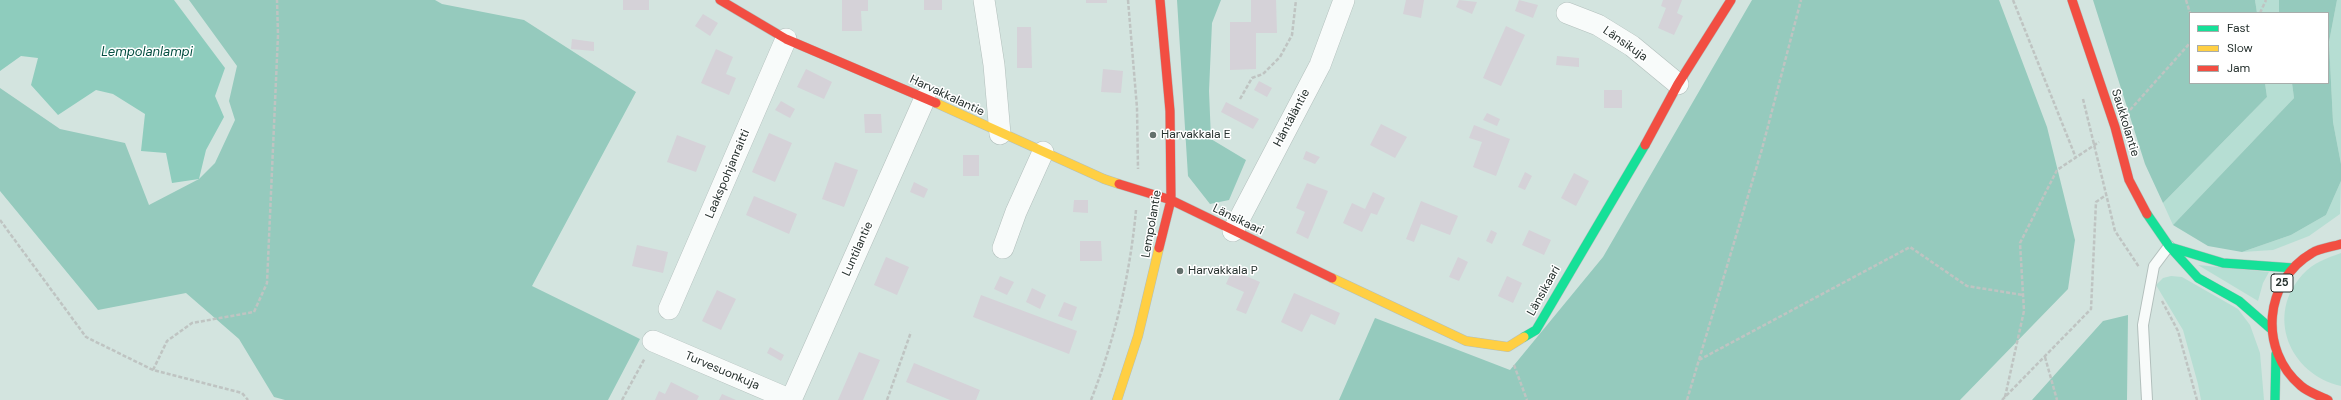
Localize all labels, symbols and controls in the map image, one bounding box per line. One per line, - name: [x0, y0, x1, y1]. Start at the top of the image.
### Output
- legend: [2189, 12, 2329, 84]
- text: Fast: [2227, 20, 2250, 36]
- street label: Länsikuja: [1600, 23, 1650, 65]
- text: Slow: [2227, 40, 2253, 56]
- water label: Lempolanlampi: [101, 45, 193, 61]
- text: Jam: [2227, 60, 2250, 76]
- street label: Harvakkalantie: [907, 72, 987, 120]
- street label: Häntäläntie: [1271, 87, 1313, 149]
- street label: Saukkolantie: [2108, 88, 2142, 158]
- street label: Laakspohjanraitti: [703, 127, 753, 221]
- place label: Harvakkala E: [1161, 128, 1230, 142]
- marker: Harvakkala E: [1148, 130, 1158, 140]
- street label: Lempolantie: [1139, 189, 1165, 259]
- street label: Länsikaari: [1210, 201, 1266, 239]
- street label: Luntilantie: [840, 220, 876, 278]
- street label: Länsikaari: [1524, 263, 1564, 319]
- place label: Harvakkala P: [1188, 264, 1258, 278]
- marker: Harvakkala P: [1175, 266, 1185, 276]
- road number: 25: [2271, 274, 2293, 292]
- street label: Turvesuonkuja: [683, 349, 761, 393]

